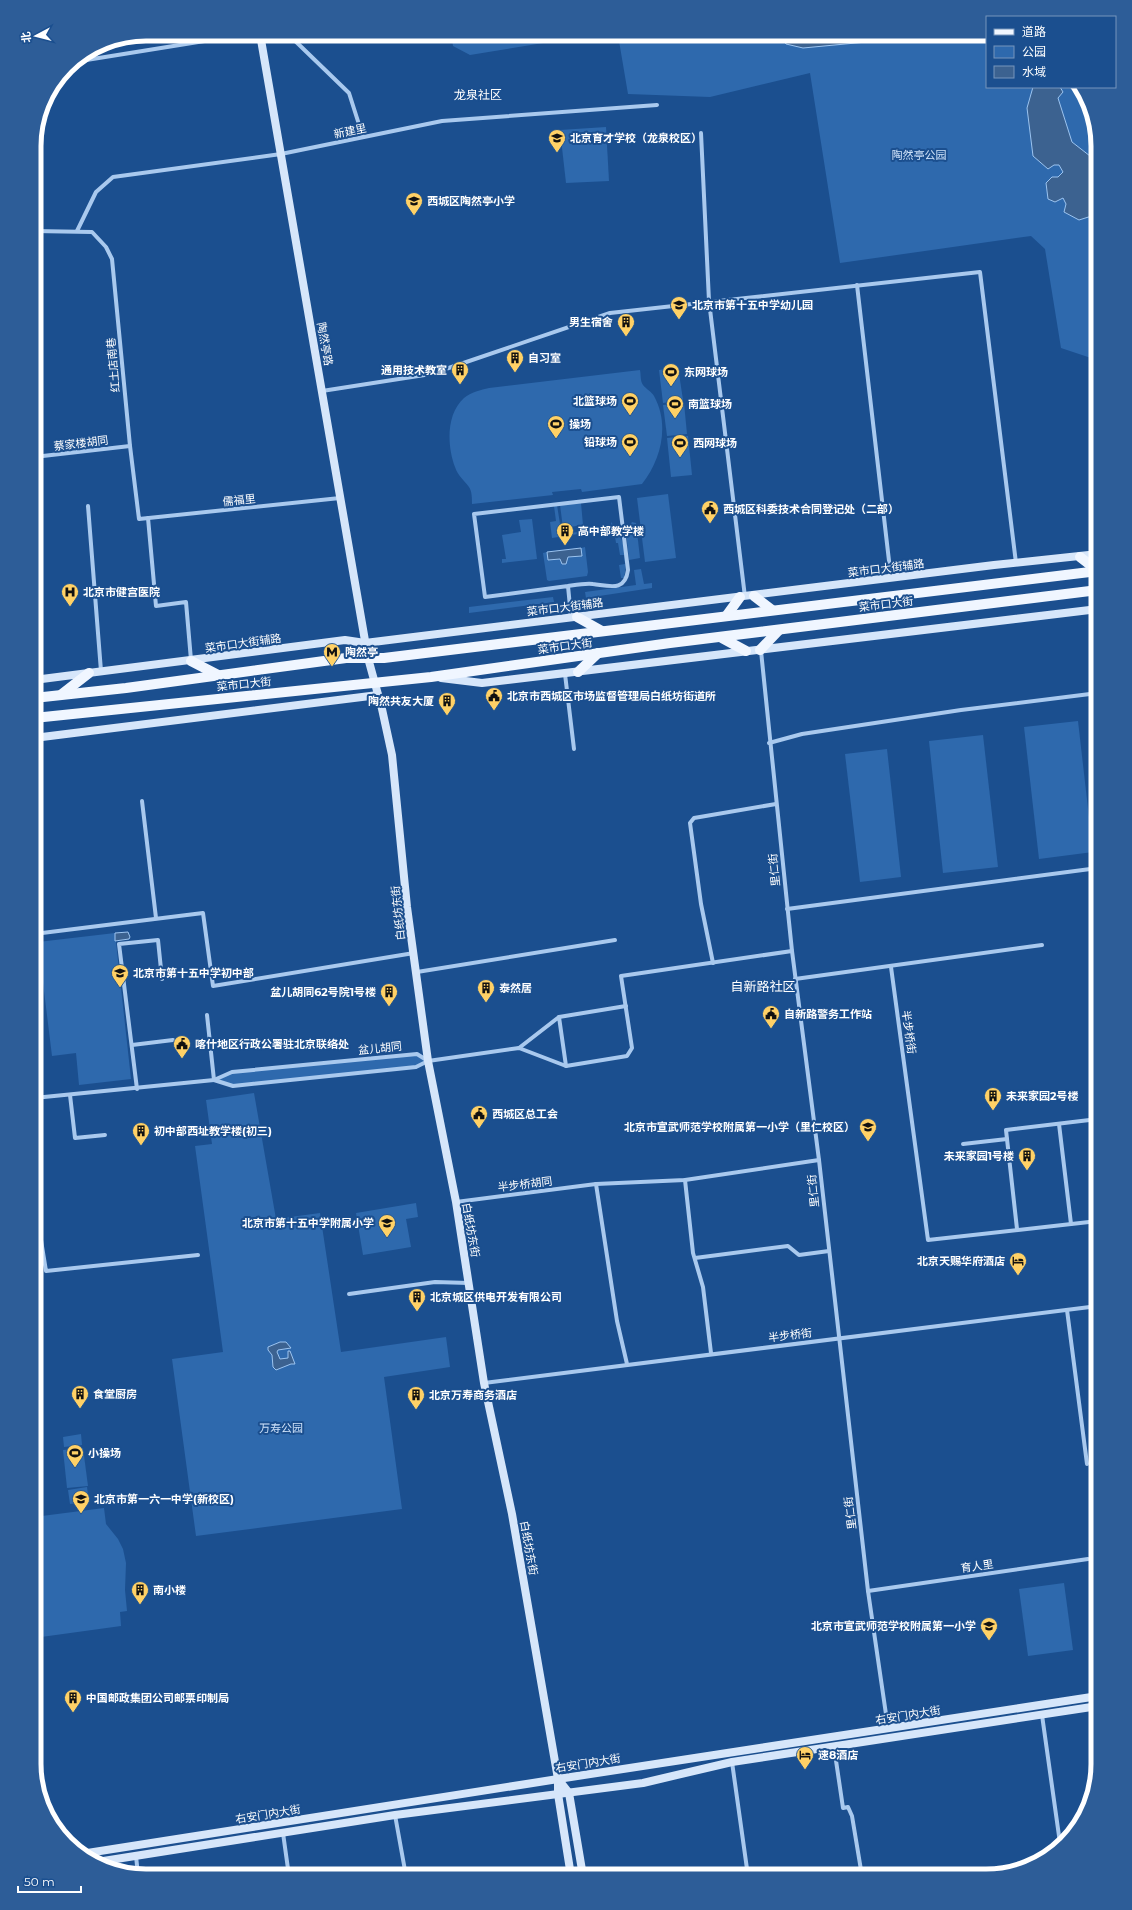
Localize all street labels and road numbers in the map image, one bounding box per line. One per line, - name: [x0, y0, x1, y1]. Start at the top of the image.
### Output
- street label: 新建里: [332, 121, 368, 141]
- street label: 陶然亭路: [314, 321, 336, 367]
- street label: 红土店南巷: [104, 337, 122, 393]
- street label: 蔡家楼胡同: [53, 433, 109, 453]
- street label: 儒福里: [222, 491, 256, 509]
- street label: 菜市口大街辅路: [847, 556, 925, 580]
- street label: 菜市口大街: [858, 594, 914, 614]
- street label: 菜市口大街辅路: [526, 595, 604, 619]
- street label: 菜市口大街辅路: [204, 631, 282, 655]
- street label: 菜市口大街: [537, 635, 593, 657]
- street label: 菜市口大街: [216, 674, 272, 694]
- street label: 里仁街: [765, 853, 783, 887]
- street label: 白纸坊东街: [388, 885, 408, 941]
- street label: 半步桥街: [899, 1009, 919, 1055]
- street label: 盆儿胡同: [357, 1039, 403, 1057]
- street label: 半步桥胡同: [497, 1174, 553, 1194]
- street label: 里仁街: [804, 1174, 822, 1208]
- street label: 白纸坊东街: [459, 1202, 483, 1258]
- street label: 半步桥街: [767, 1325, 813, 1345]
- street label: 里仁街: [841, 1496, 859, 1530]
- street label: 白纸坊东街: [517, 1520, 541, 1576]
- street label: 育人里: [960, 1557, 994, 1575]
- street label: 右安门内大街: [874, 1703, 942, 1727]
- street label: 右安门内大街: [554, 1751, 622, 1775]
- street label: 右安门内大街: [234, 1802, 302, 1826]

